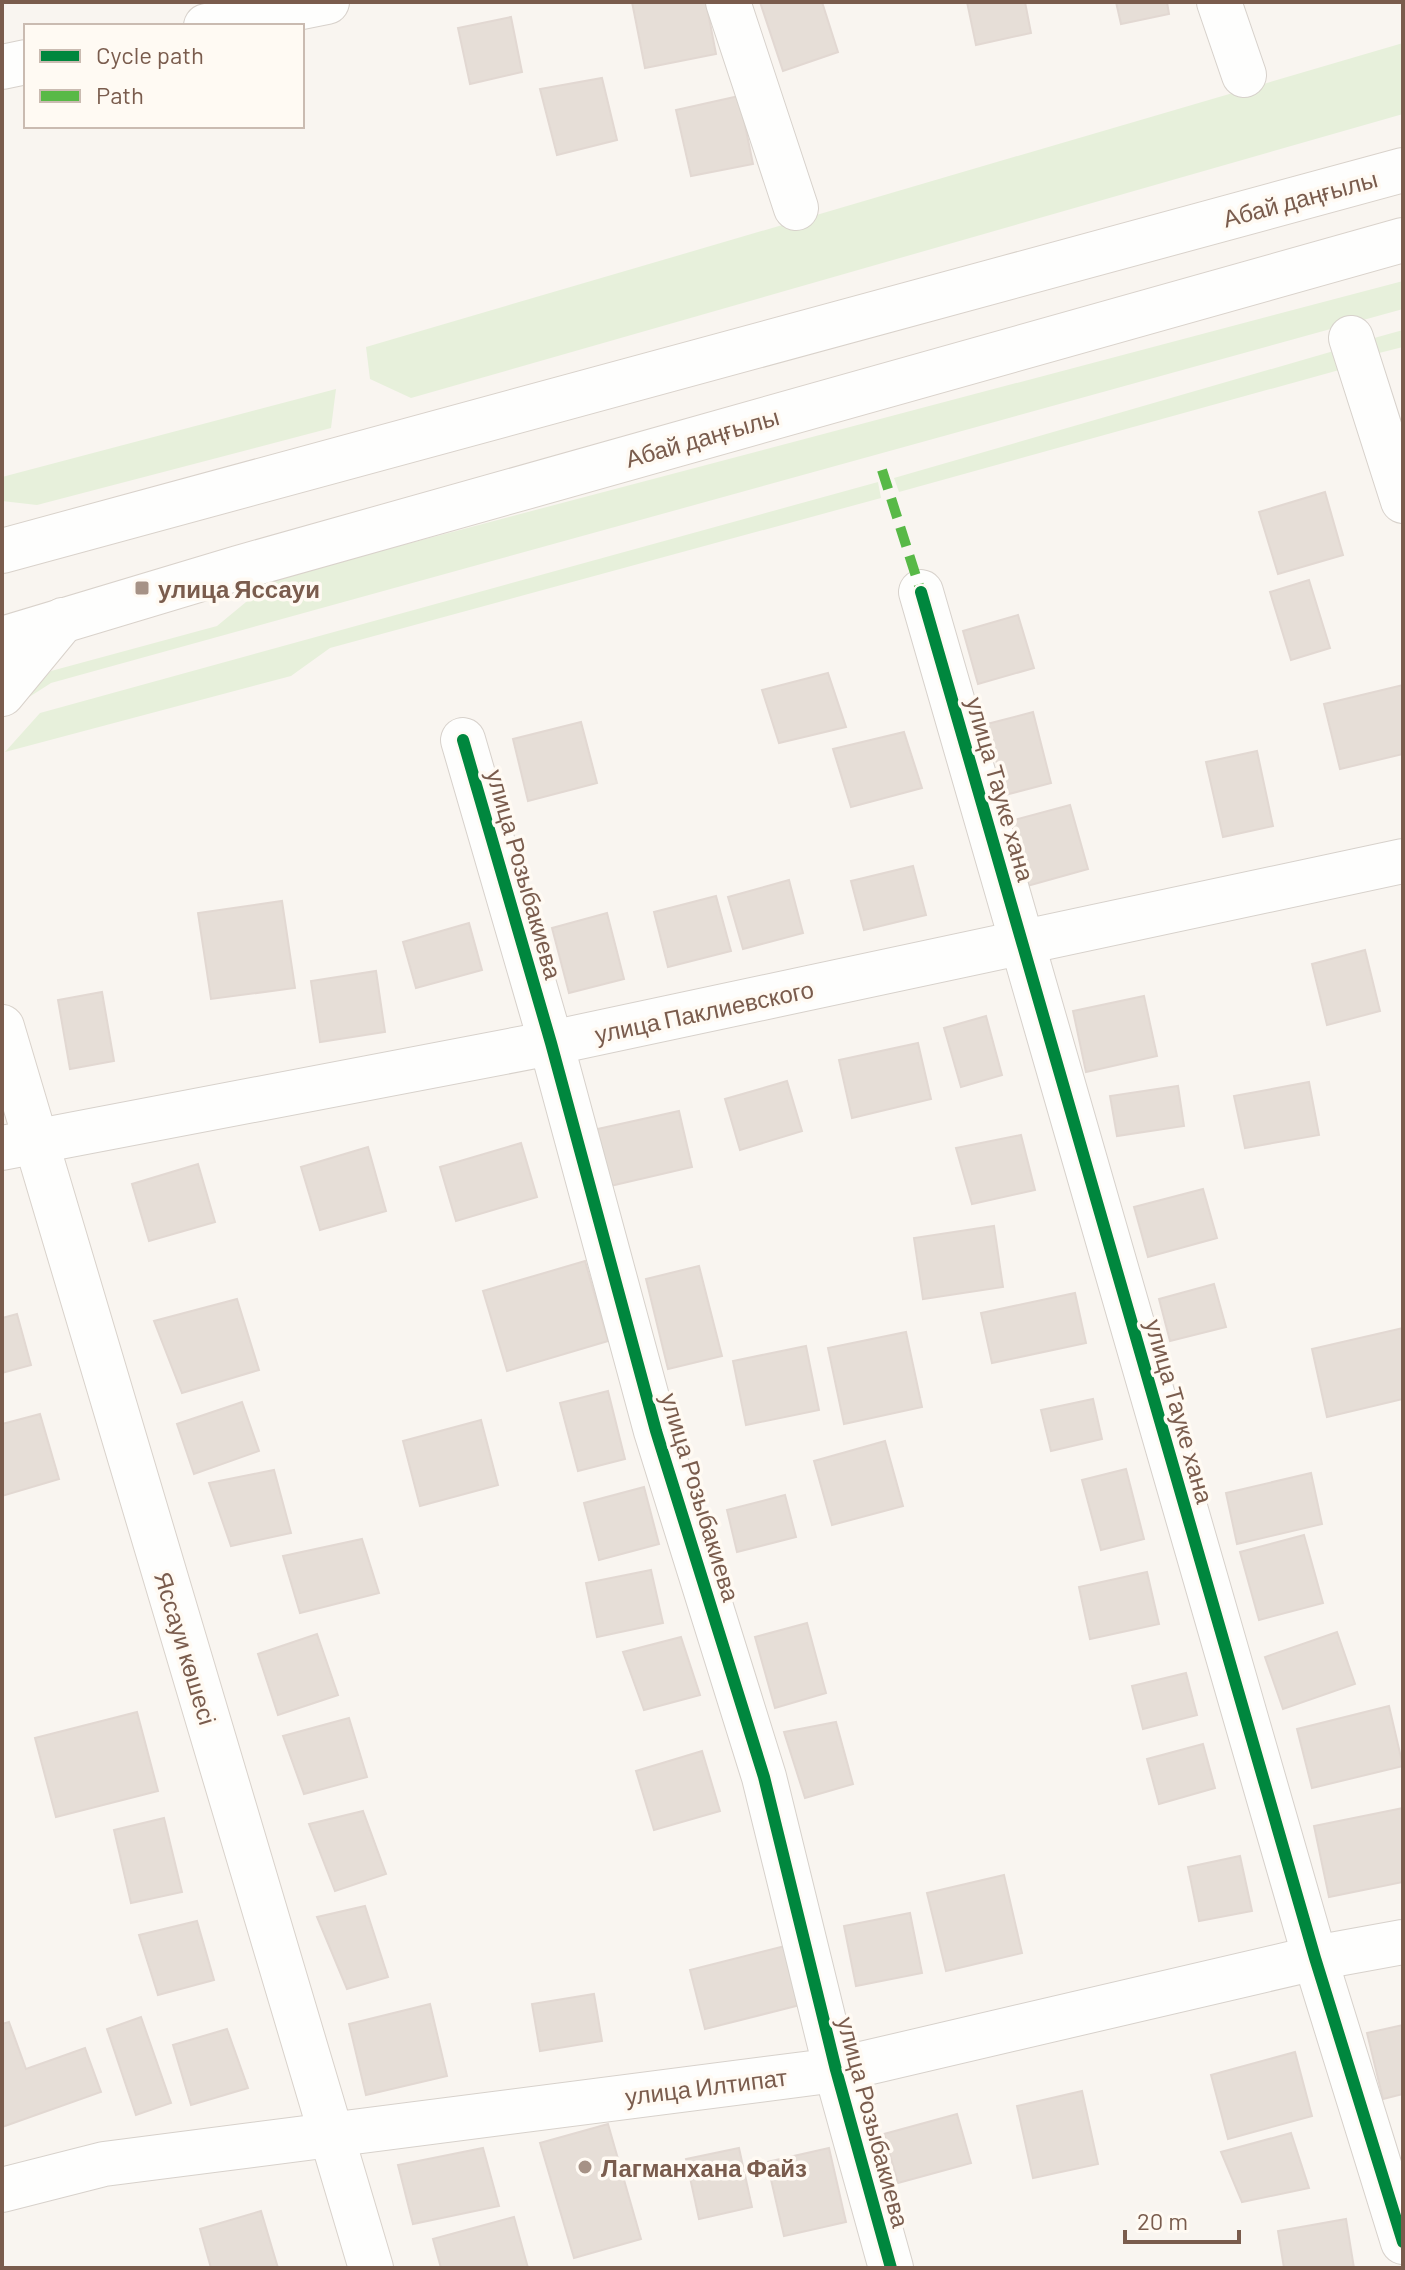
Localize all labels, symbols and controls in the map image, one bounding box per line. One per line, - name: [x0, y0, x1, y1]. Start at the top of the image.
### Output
- legend: [24, 24, 304, 128]
- text: Cycle path: [96, 40, 204, 69]
- text: Path: [96, 80, 144, 109]
- street label: Абай даңғылы: [1220, 163, 1380, 233]
- street label: Абай даңғылы: [622, 401, 782, 473]
- place label: улица Яссауи: [158, 574, 320, 603]
- marker: улица Яссауи: [133, 579, 151, 597]
- street label: улица Тауке хана: [961, 694, 1041, 885]
- street label: улица Розыбакиева: [481, 766, 569, 983]
- street label: улица Паклиевского: [592, 974, 816, 1048]
- street label: улица Тауке хана: [1140, 1316, 1220, 1507]
- street label: улица Розыбакиева: [655, 1389, 747, 1605]
- street label: Яссауи көшесі: [149, 1568, 223, 1728]
- street label: улица Розыбакиева: [832, 2014, 916, 2231]
- street label: улица Илтипат: [623, 2062, 789, 2110]
- place label: Лагманхана Файз: [601, 2153, 807, 2182]
- marker: Лагманхана Файз: [576, 2158, 594, 2176]
- scale bar: [1125, 2194, 1239, 2244]
- text: 20 m: [1137, 2206, 1188, 2235]

